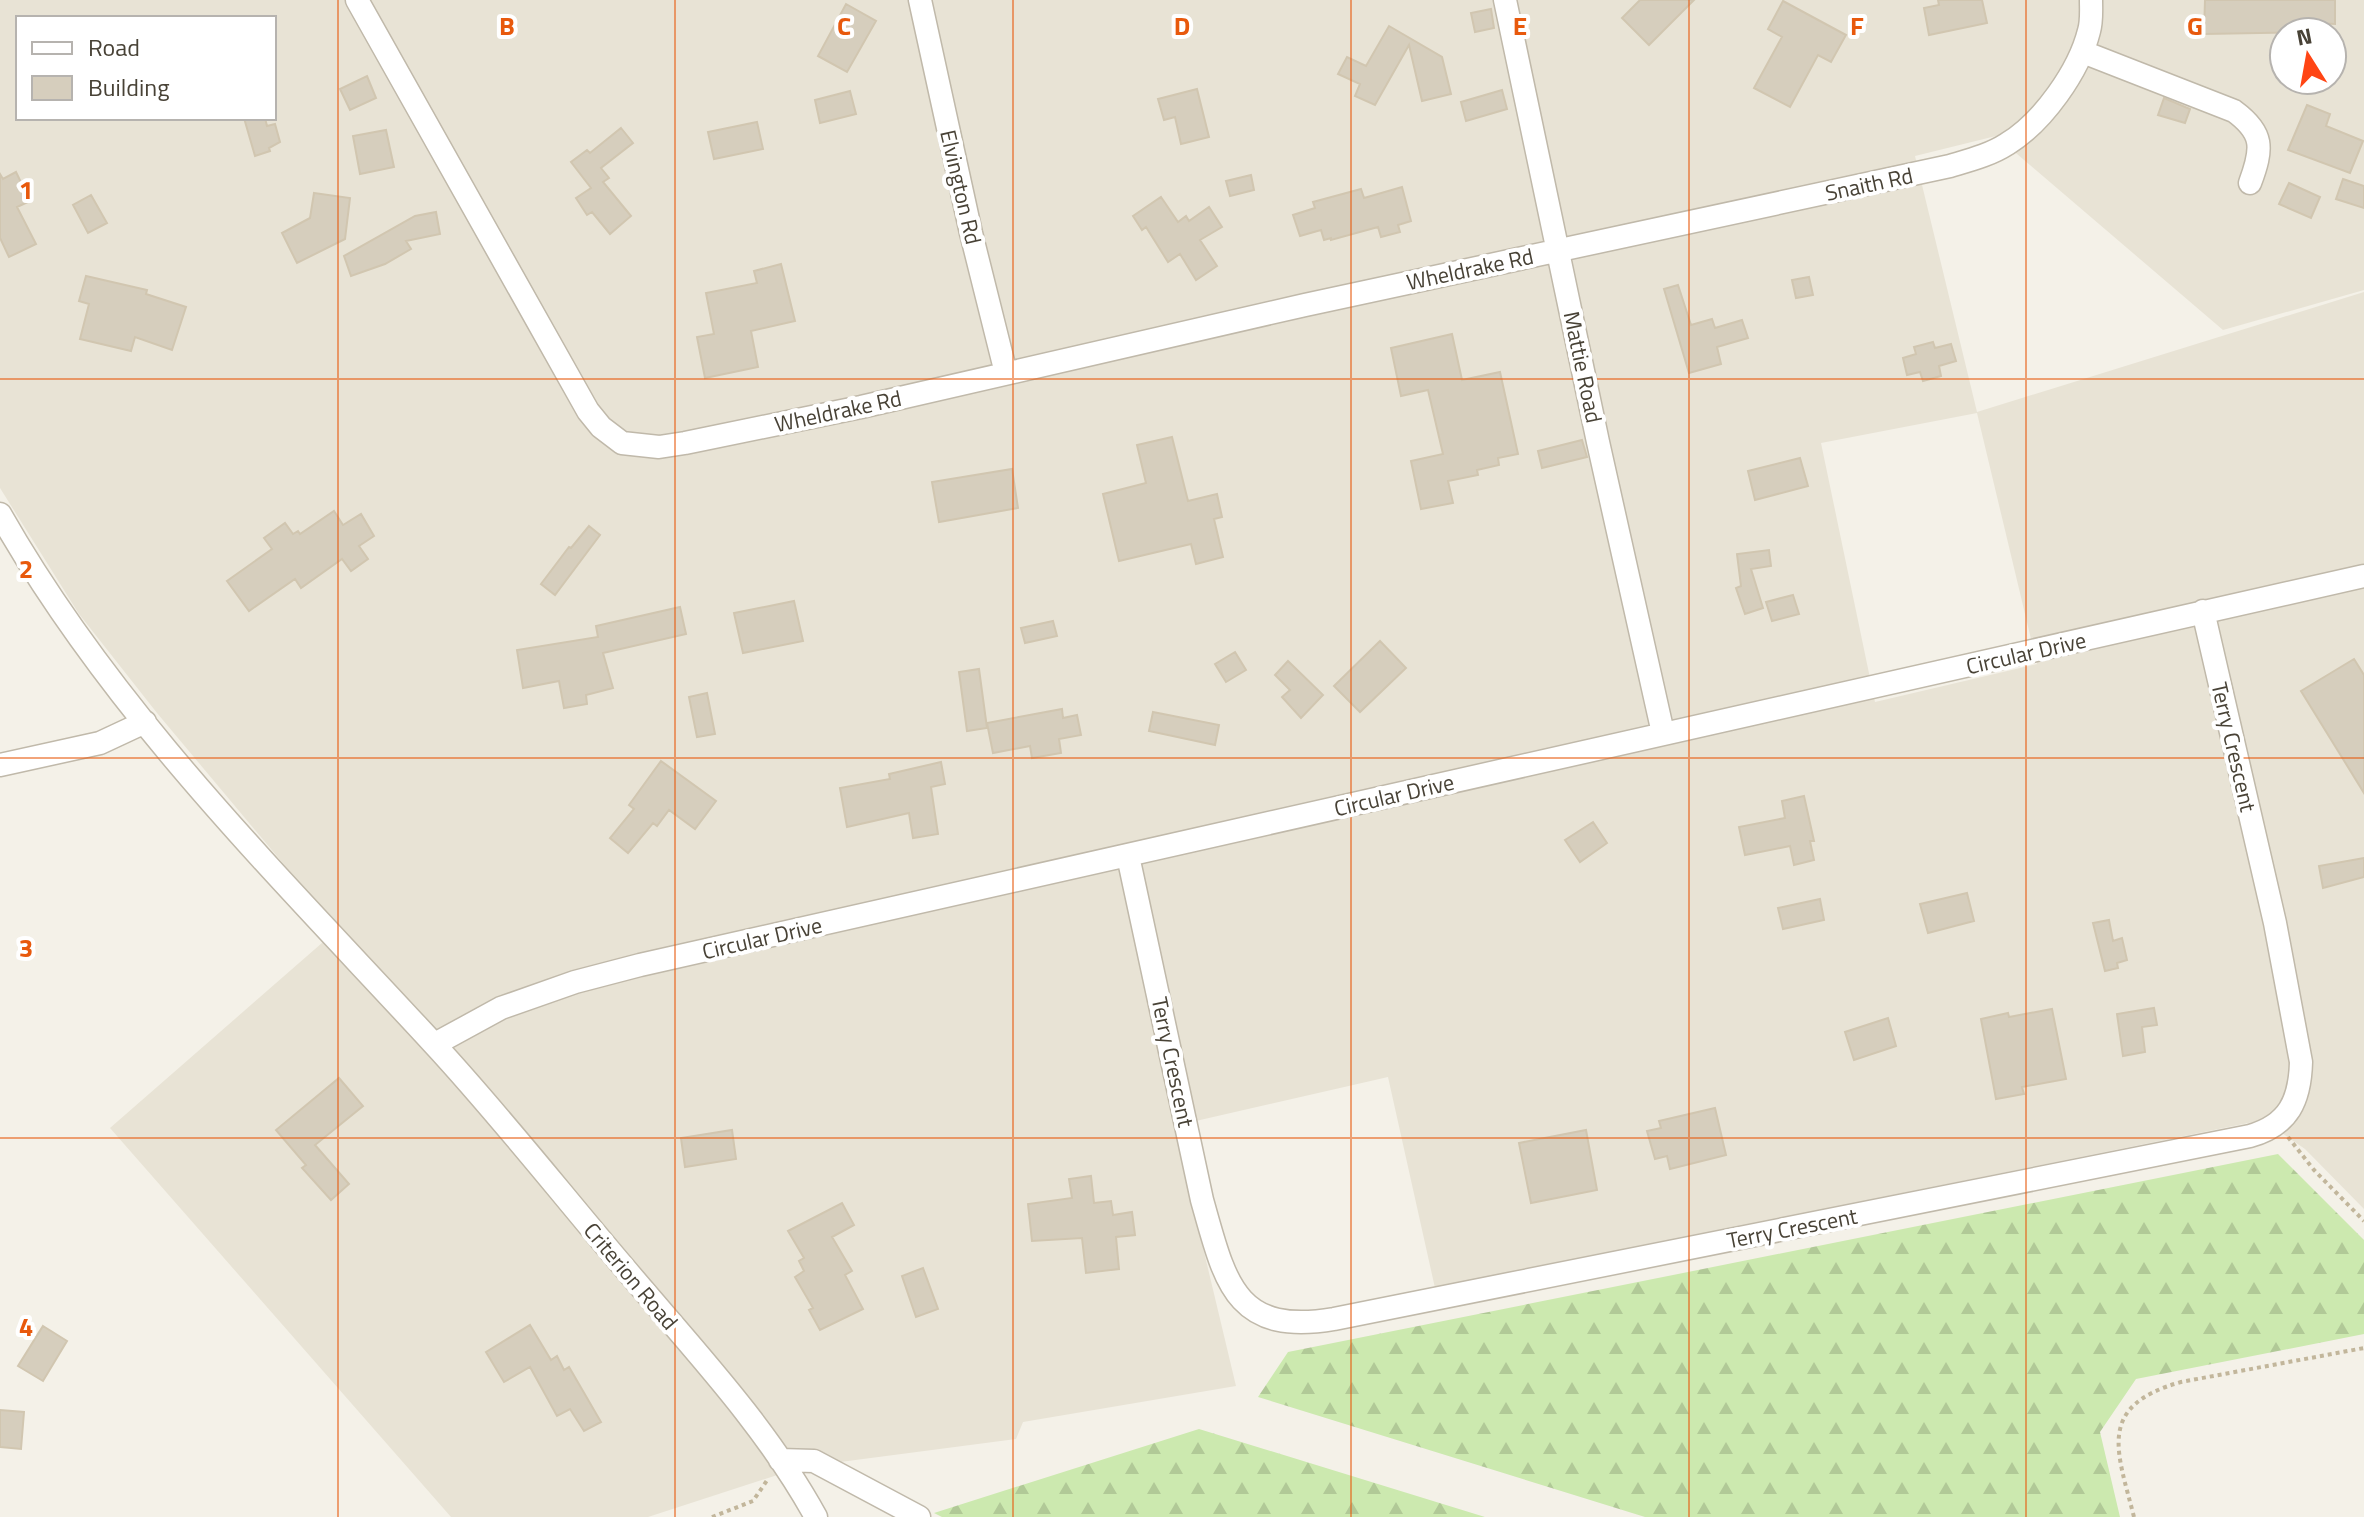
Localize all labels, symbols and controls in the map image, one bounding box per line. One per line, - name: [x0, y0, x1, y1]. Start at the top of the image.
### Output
- text: B: [499, 6, 515, 45]
- text: C: [837, 6, 851, 45]
- text: D: [1174, 6, 1190, 45]
- text: E: [1513, 6, 1527, 45]
- text: F: [1850, 6, 1864, 45]
- text: G: [2187, 6, 2203, 45]
- legend: [16, 16, 276, 120]
- north arrow: [2268, 16, 2348, 96]
- text: N: [2293, 18, 2315, 55]
- text: Road: [88, 29, 140, 65]
- text: Building: [88, 69, 170, 105]
- street label: Elvington Rd: [931, 126, 991, 248]
- street label: Snaith Rd: [1822, 158, 1916, 210]
- text: 1: [19, 170, 33, 209]
- street label: Wheldrake Rd: [1403, 239, 1537, 299]
- street label: Mattie Road: [1555, 308, 1611, 426]
- street label: Wheldrake Rd: [771, 381, 905, 441]
- text: 2: [19, 549, 33, 588]
- street label: Circular Drive: [1963, 623, 2089, 683]
- street label: Terry Crescent: [2203, 679, 2265, 815]
- street label: Circular Drive: [1331, 765, 1457, 825]
- street label: Circular Drive: [699, 908, 825, 968]
- text: 3: [19, 928, 33, 967]
- street label: Terry Crescent: [1143, 994, 1203, 1130]
- street label: Terry Crescent: [1724, 1199, 1860, 1257]
- street label: Criterion Road: [576, 1215, 686, 1337]
- text: 4: [19, 1307, 33, 1346]

